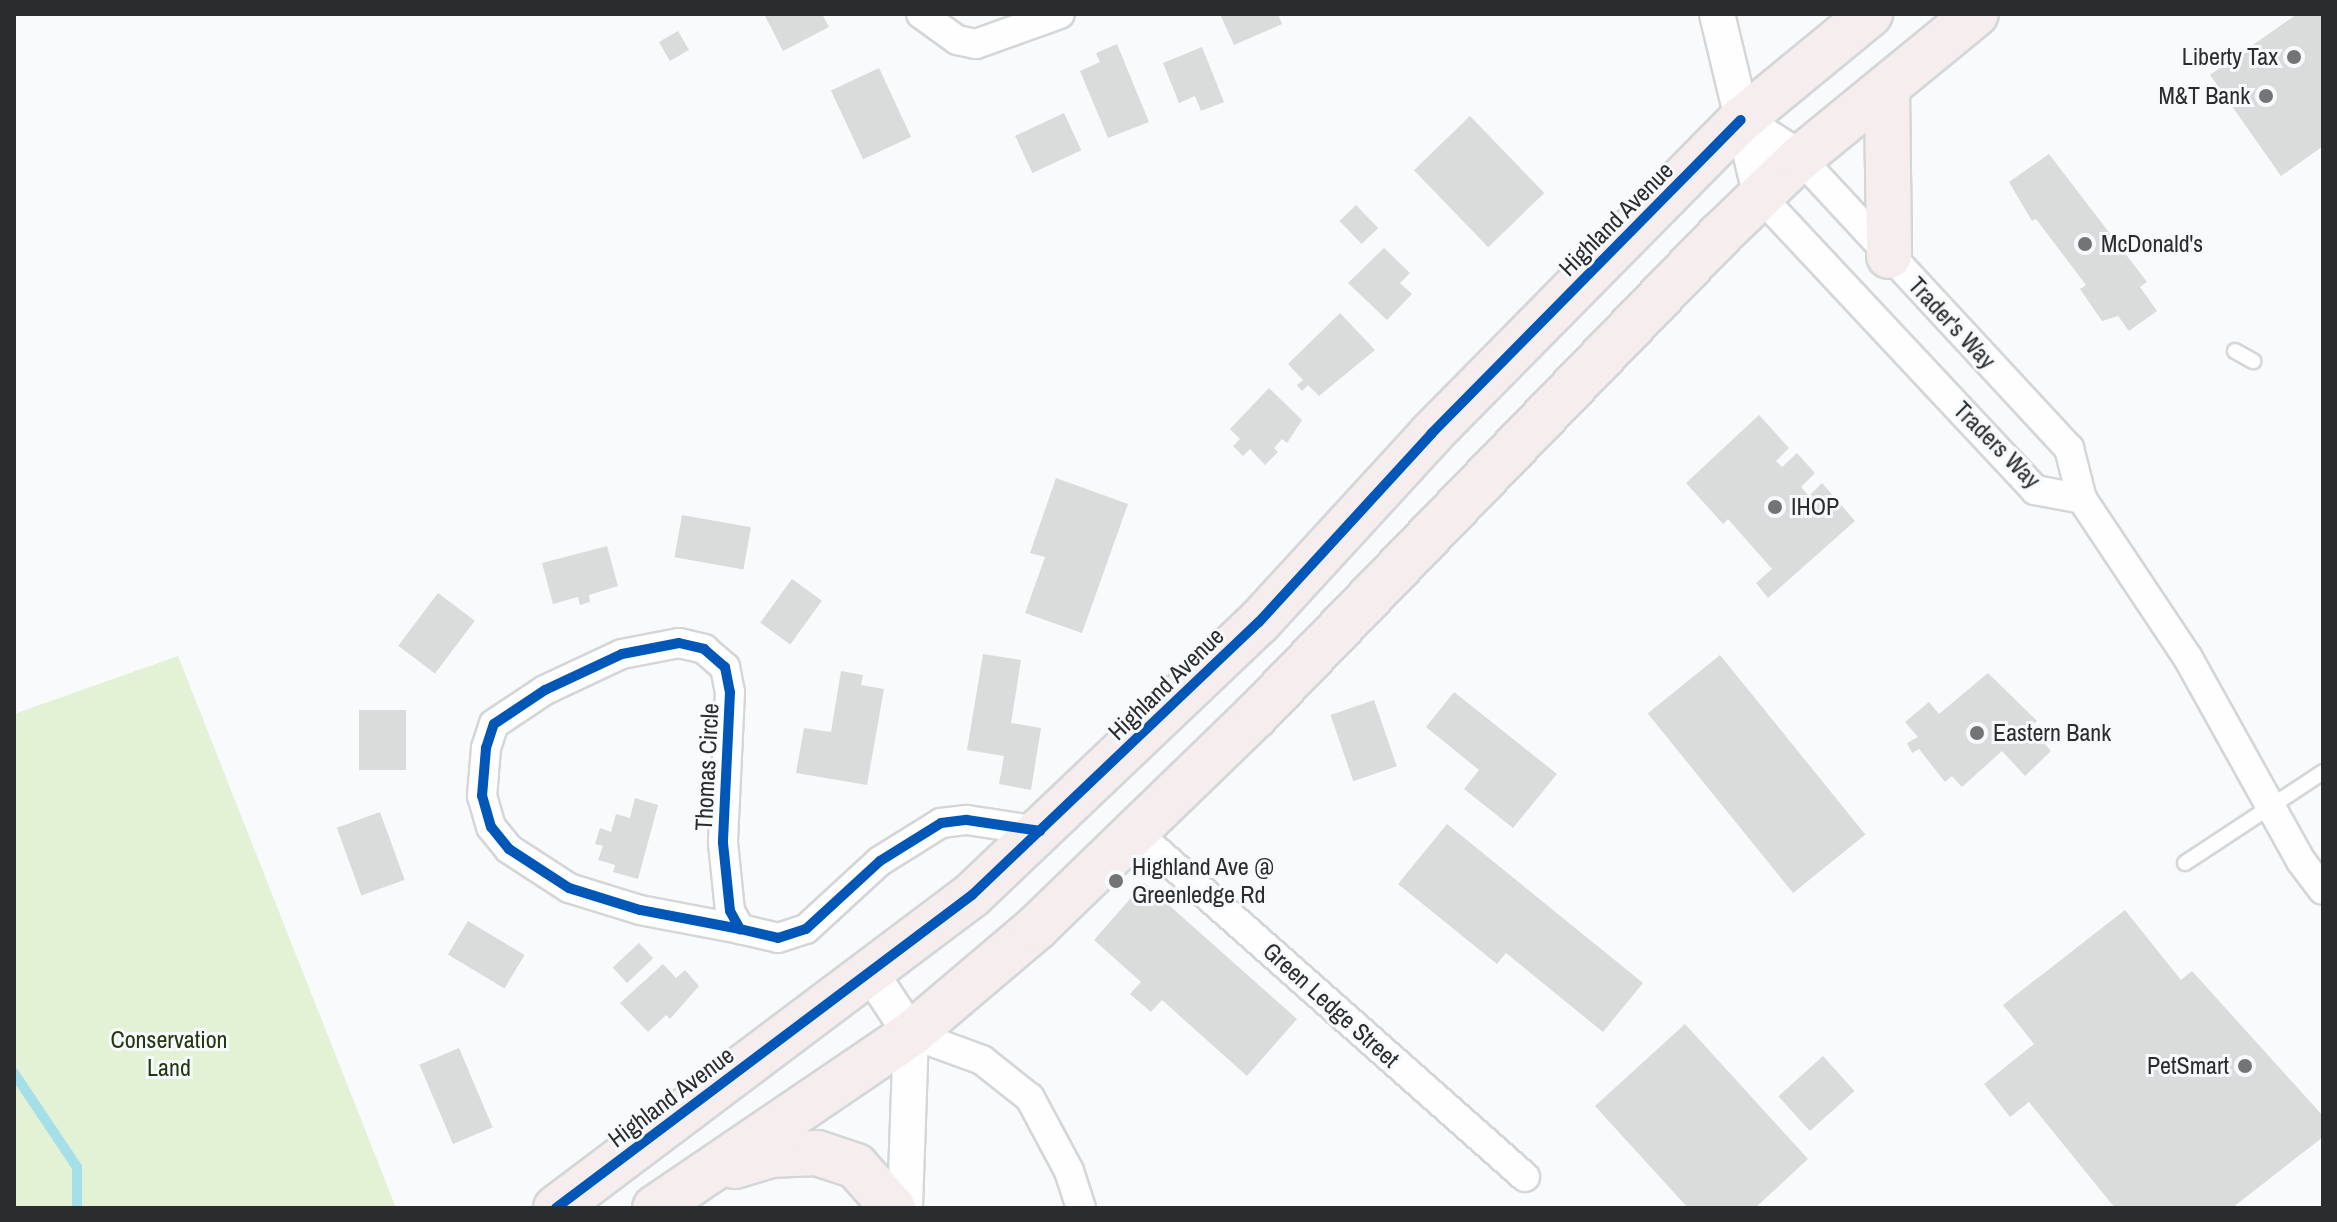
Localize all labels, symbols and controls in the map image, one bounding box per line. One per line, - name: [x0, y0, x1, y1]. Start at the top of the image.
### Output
- place label: Liberty Tax: [2181, 43, 2278, 71]
- marker: Liberty Tax: [2285, 48, 2303, 66]
- place label: M&T Bank: [2158, 82, 2250, 110]
- marker: M&T Bank: [2257, 87, 2275, 105]
- street label: Highland Avenue: [1553, 156, 1679, 282]
- place label: McDonald's: [2101, 230, 2203, 258]
- marker: McDonald's: [2076, 235, 2094, 253]
- street label: Trader's Way: [1902, 271, 2002, 375]
- street label: Traders Way: [1948, 396, 2046, 494]
- place label: IHOP: [1791, 493, 1839, 521]
- marker: IHOP: [1766, 498, 1784, 516]
- street label: Highland Avenue: [1102, 621, 1230, 747]
- street label: Thomas Circle: [689, 702, 725, 832]
- place label: Eastern Bank: [1993, 719, 2111, 747]
- marker: Eastern Bank: [1968, 724, 1986, 742]
- place label: Highland Ave @ Greenledge Rd: [1132, 853, 1275, 909]
- marker: Highland Ave @ Greenledge Rd: [1107, 872, 1125, 890]
- street label: Green Ledge Street: [1257, 936, 1405, 1074]
- park label: Conservation Land: [110, 1026, 228, 1082]
- street label: Highland Avenue: [602, 1040, 740, 1154]
- place label: PetSmart: [2147, 1052, 2229, 1080]
- marker: PetSmart: [2236, 1057, 2254, 1075]

